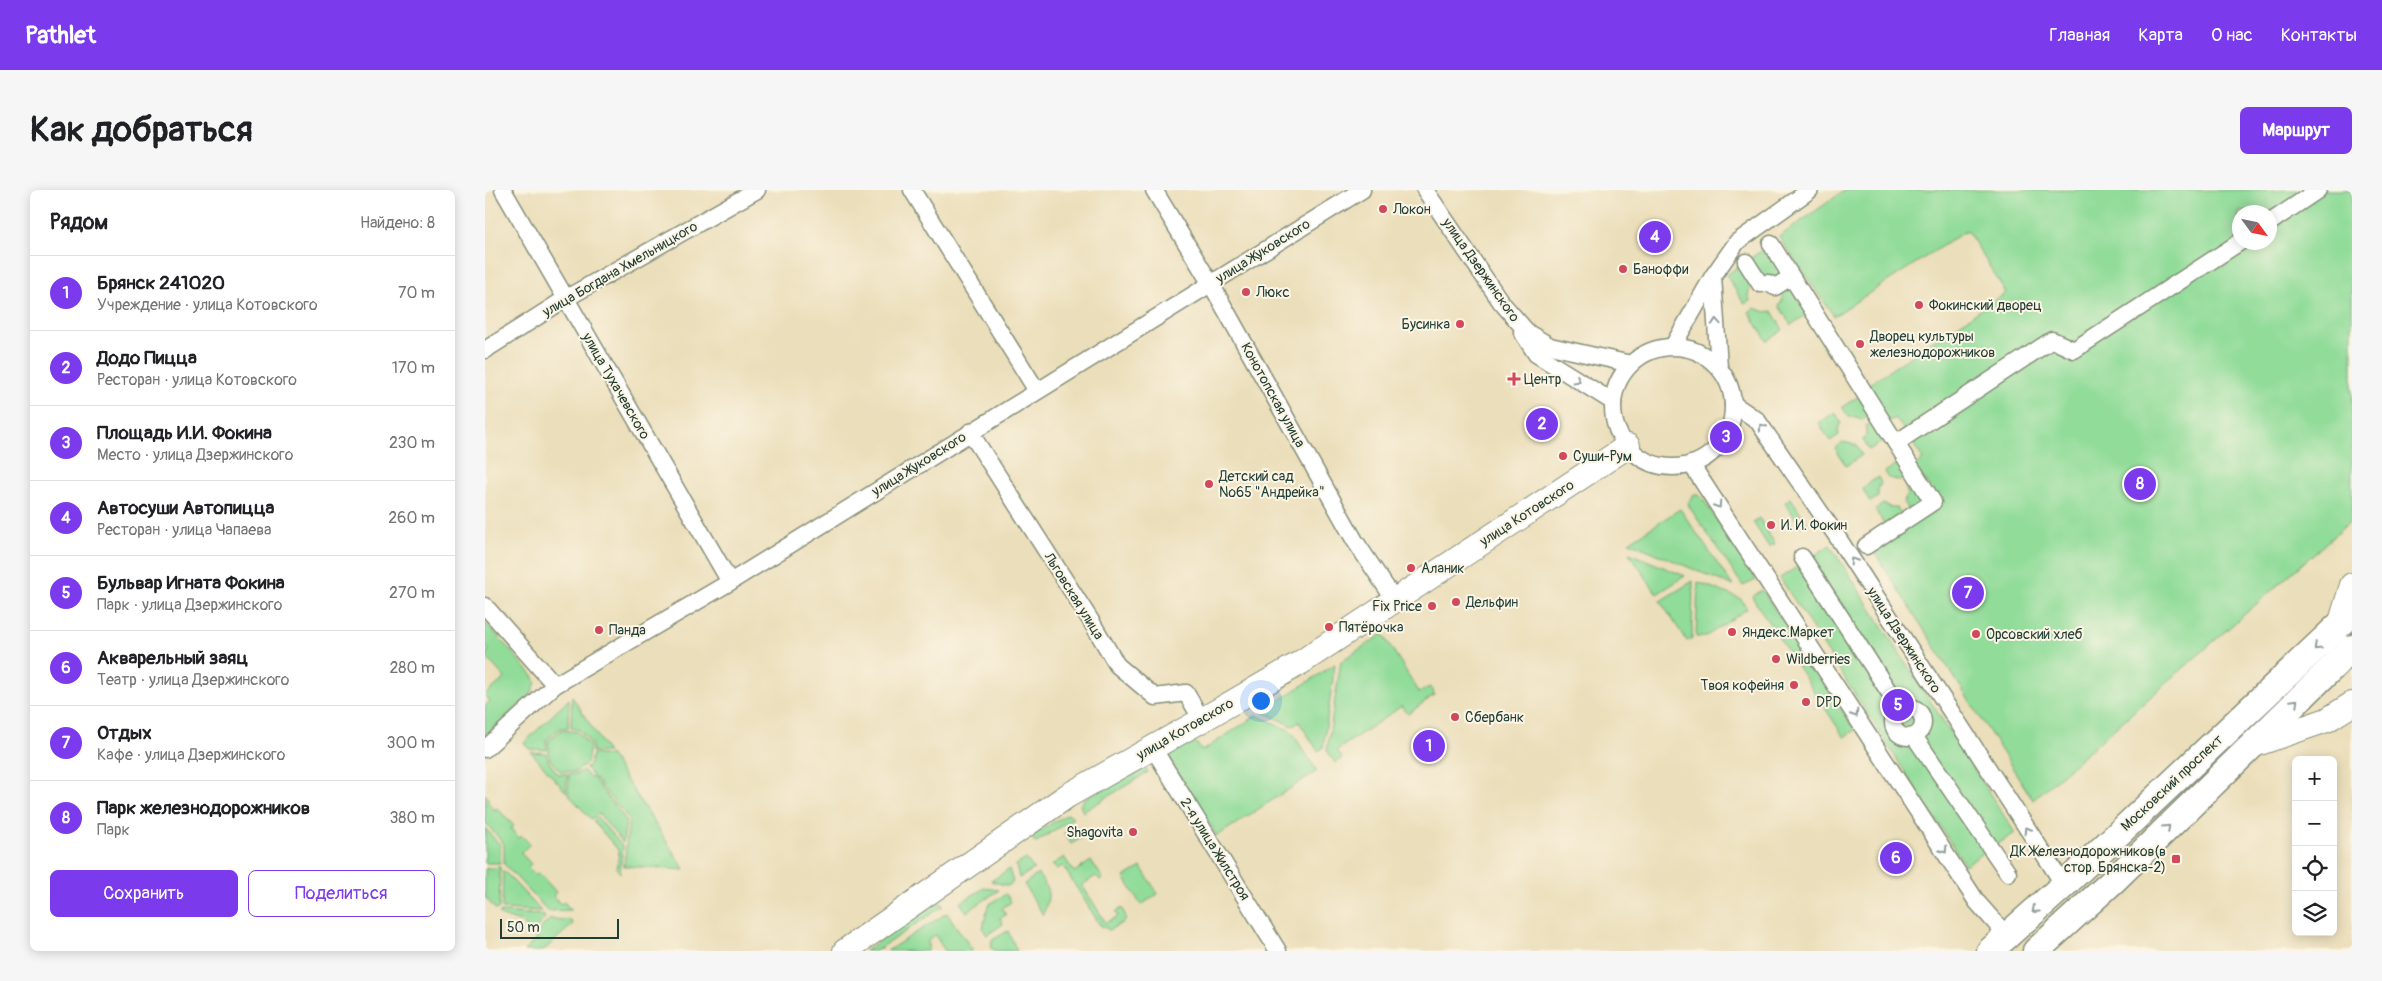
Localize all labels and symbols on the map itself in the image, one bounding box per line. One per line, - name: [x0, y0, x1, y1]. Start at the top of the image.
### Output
- place label: Локон: [1392, 201, 1431, 218]
- marker: Локон: [1377, 203, 1389, 215]
- north arrow: [2232, 205, 2277, 250]
- street label: улица Дзержинского: [1438, 214, 1523, 326]
- street label: улица Жуковского: [1212, 215, 1314, 287]
- street label: улица Богдана Хмельницкого: [539, 217, 701, 321]
- pin: 4: [1639, 218, 1671, 256]
- place label: Баноффи: [1633, 261, 1688, 278]
- marker: Баноффи: [1617, 263, 1629, 275]
- place label: Люкс: [1255, 284, 1290, 301]
- marker: Люкс: [1240, 286, 1252, 298]
- place label: Фокинский дворец: [1929, 297, 2042, 314]
- marker: Фокинский дворец: [1913, 299, 1925, 311]
- place label: Бусинка: [1402, 316, 1450, 333]
- marker: Бусинка: [1454, 318, 1466, 330]
- one-way arrow: [1711, 318, 1722, 326]
- place label: Дворец культуры железнодорожников: [1869, 328, 1995, 361]
- street label: улица Тухачевского: [578, 329, 654, 443]
- marker: Дворец культуры железнодорожников: [1854, 338, 1866, 350]
- street label: Конотопская улица: [1237, 340, 1309, 450]
- place label: Центр: [1524, 371, 1562, 388]
- marker: Центр: [1508, 373, 1520, 385]
- one-way arrow: [1572, 374, 1581, 383]
- pin: 2: [1526, 405, 1558, 443]
- pin: 3: [1710, 418, 1742, 456]
- one-way arrow: [1759, 423, 1768, 433]
- street label: улица Жуковского: [868, 428, 970, 500]
- place label: Суши-Рум: [1573, 448, 1632, 465]
- marker: Суши-Рум: [1557, 450, 1569, 462]
- pin: 8: [2124, 465, 2156, 503]
- place label: Детский сад №65 "Андрейка": [1218, 468, 1325, 501]
- street label: улица Котовского: [1476, 476, 1578, 550]
- marker: Детский сад №65 "Андрейка": [1203, 478, 1215, 490]
- one-way arrow: [1712, 499, 1721, 509]
- place label: И. И. Фокин: [1781, 517, 1847, 534]
- marker: И. И. Фокин: [1765, 519, 1777, 531]
- street label: Льговская улица: [1040, 549, 1108, 643]
- one-way arrow: [1850, 558, 1859, 567]
- place label: Аланик: [1421, 560, 1464, 577]
- marker: Аланик: [1405, 562, 1417, 574]
- pin: 7: [1952, 574, 1984, 612]
- street label: улица Дзержинского: [1863, 583, 1945, 697]
- place label: Дельфин: [1465, 594, 1518, 611]
- marker: Дельфин: [1450, 596, 1462, 608]
- place label: Fix Price: [1372, 598, 1422, 615]
- marker: Fix Price: [1426, 600, 1438, 612]
- place label: Пятёрочка: [1339, 619, 1403, 636]
- marker: Пятёрочка: [1323, 621, 1335, 633]
- place label: Панда: [609, 622, 646, 639]
- marker: Панда: [593, 624, 605, 636]
- place label: Яндекс.Маркет: [1742, 624, 1834, 641]
- marker: Яндекс.Маркет: [1726, 626, 1738, 638]
- place label: Орсовский хлеб: [1986, 626, 2083, 643]
- marker: Орсовский хлеб: [1970, 628, 1982, 640]
- one-way arrow: [2314, 641, 2323, 650]
- place label: Wildberries: [1786, 651, 1851, 668]
- marker: Wildberries: [1770, 653, 1782, 665]
- place label: Твоя кофейня: [1700, 677, 1784, 694]
- marker: Твоя кофейня: [1788, 679, 1800, 691]
- pin: 5: [1882, 686, 1914, 724]
- your location: [1248, 688, 1274, 714]
- street label: улица Котовского: [1133, 694, 1237, 764]
- place label: DPD: [1816, 694, 1842, 711]
- marker: DPD: [1800, 696, 1812, 708]
- one-way arrow: [2290, 699, 2299, 708]
- one-way arrow: [1849, 708, 1858, 718]
- place label: Сбербанк: [1465, 709, 1524, 726]
- marker: Сбербанк: [1449, 711, 1461, 723]
- pin: 1: [1413, 727, 1445, 765]
- street label: Московский проспект: [2117, 731, 2227, 835]
- street label: 2-я улица Жилстроя: [1177, 795, 1253, 903]
- place label: Shagovita: [1066, 824, 1123, 841]
- one-way arrow: [2162, 825, 2171, 834]
- marker: Shagovita: [1127, 826, 1139, 838]
- one-way arrow: [2023, 827, 2033, 836]
- pin: 6: [1880, 839, 1912, 877]
- place label: ДК Железнодорожников(в стор. Брянска-2): [2009, 843, 2166, 876]
- one-way arrow: [1938, 845, 1947, 854]
- marker: ДК Железнодорожников(в стор. Брянска-2): [2170, 853, 2182, 865]
- one-way arrow: [2032, 905, 2041, 914]
- scale bar: [500, 916, 619, 939]

